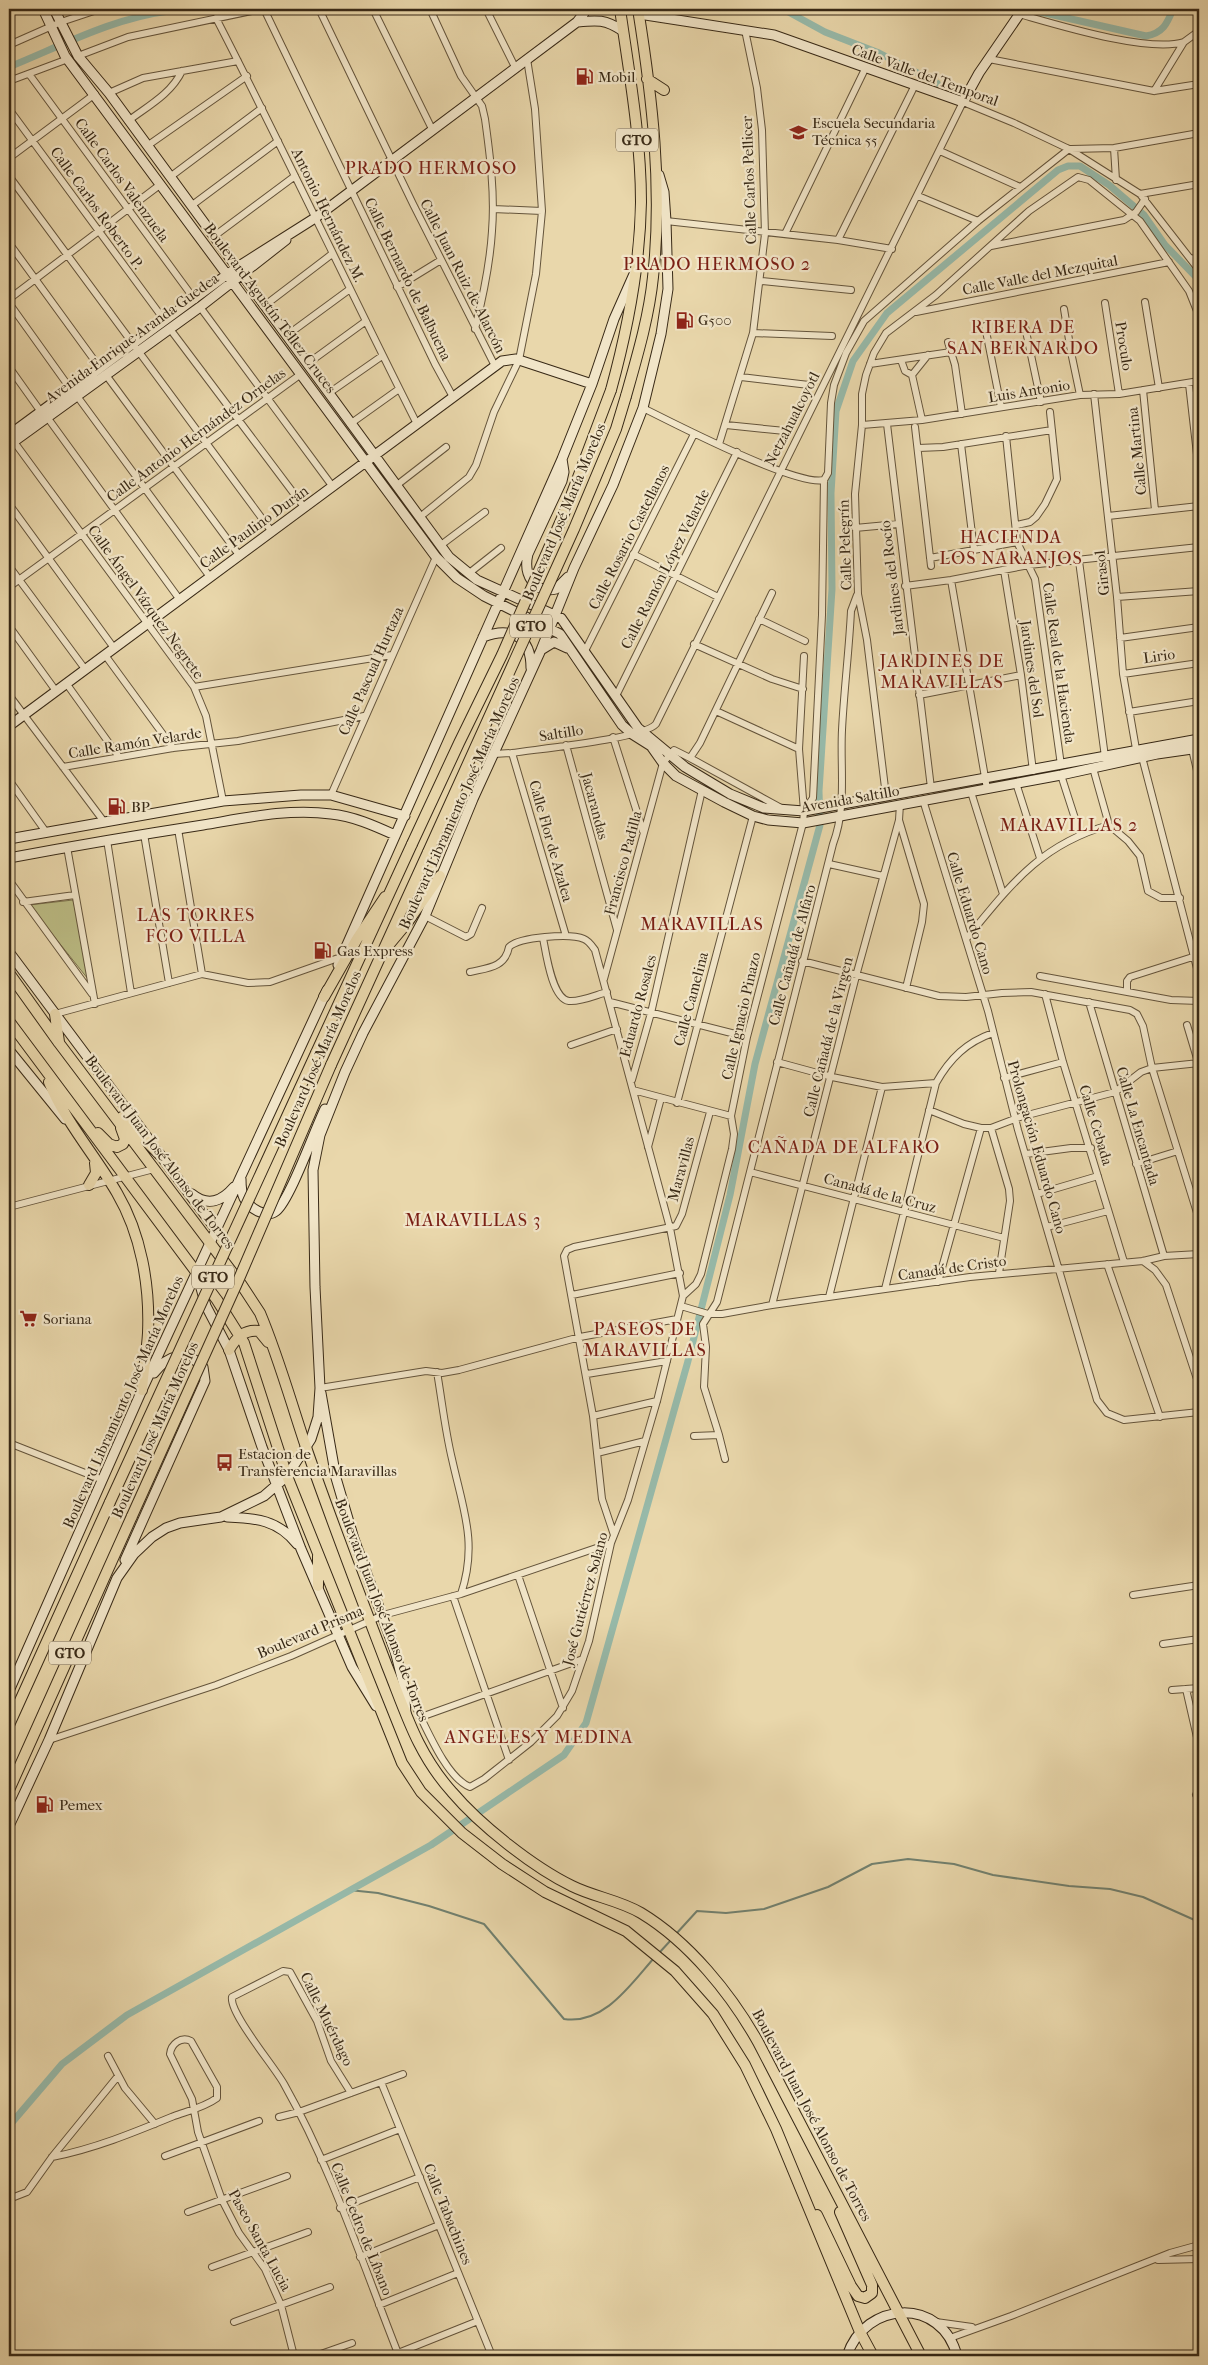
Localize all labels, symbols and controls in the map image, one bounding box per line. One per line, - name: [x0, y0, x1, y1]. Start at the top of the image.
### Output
- street label: Calle Valle del Temporal: [849, 40, 1001, 110]
- fuel station icon: Mobil: [574, 67, 594, 87]
- place label: Mobil: [598, 68, 635, 86]
- street label: Calle Carlos Valenzuela: [71, 114, 174, 246]
- place label: Escuela Secundaria Técnica 55: [812, 114, 936, 149]
- street label: Calle Carlos Pellicer: [738, 115, 760, 245]
- school or university icon: Escuela Secundaria Técnica 55: [788, 122, 808, 142]
- road number: GTO: [616, 128, 658, 152]
- street label: Calle Carlos Roberto P.: [47, 143, 147, 273]
- street label: Antonio Hernández M.: [287, 144, 368, 285]
- district label: PRADO HERMOSO: [345, 158, 517, 179]
- street label: Calle Bernardo de Balbuena: [361, 195, 456, 364]
- street label: Calle Juan Ruiz de Alarcón: [416, 196, 510, 356]
- street label: Boulevard Agustín Téllez Cruces: [200, 219, 340, 397]
- street label: Calle Valle del Mezquital: [961, 251, 1119, 299]
- district label: PRADO HERMOSO 2: [623, 254, 811, 275]
- street label: Avenida Enrique Aranda Guedea: [41, 268, 223, 408]
- fuel station icon: G500: [674, 310, 694, 330]
- place label: G500: [698, 311, 732, 329]
- district label: RIBERA DE SAN BERNARDO: [947, 317, 1099, 359]
- street label: Proculo: [1111, 320, 1137, 372]
- street label: Calle Antonio Hernández Ornelas: [103, 364, 289, 506]
- street label: Netzahualcoyotl: [760, 369, 824, 469]
- street label: Luis Antonio: [987, 376, 1072, 406]
- street label: Calle Martina: [1123, 405, 1151, 496]
- street label: Boulevard José María Morelos: [518, 420, 610, 604]
- street label: Calle Rosario Castellanos: [585, 461, 674, 613]
- street label: Calle Paulino Durán: [196, 481, 312, 573]
- street label: Calle Ramón López Velarde: [617, 486, 713, 652]
- street label: Calle Pelegrín: [834, 499, 856, 591]
- street label: Jardines del Rocío: [876, 519, 908, 637]
- street label: Calle Ángel Vázquez Negrete: [84, 521, 208, 683]
- district label: HACIENDA LOS NARANJOS: [939, 527, 1083, 569]
- street label: Girasol: [1091, 549, 1113, 597]
- street label: Calle Real de la Hacienda: [1039, 581, 1079, 746]
- street label: Calle Pascual Hurtaza: [334, 603, 408, 738]
- road number: GTO: [510, 614, 552, 638]
- street label: Jardines del Sol: [1016, 618, 1048, 719]
- street label: Lirio: [1142, 645, 1176, 667]
- district label: JARDINES DE MARAVILLAS: [877, 651, 1005, 693]
- street label: Boulevard Libramiento José María Morelos: [395, 673, 523, 932]
- street label: Saltillo: [538, 721, 585, 745]
- street label: Calle Ramón Velarde: [67, 723, 204, 762]
- street label: Jacarandas: [577, 770, 613, 842]
- street label: Calle Flor de Azalea: [525, 778, 577, 905]
- street label: Avenida Saltillo: [798, 781, 901, 817]
- fuel station icon: BP: [107, 797, 127, 817]
- place label: BP: [131, 798, 150, 816]
- street label: Francisco Padilla: [600, 808, 646, 917]
- district label: MARAVILLAS 2: [1000, 815, 1138, 836]
- street label: Calle Eduardo Cano: [943, 850, 997, 977]
- street label: Calle Cañadá de Alfaro: [764, 882, 820, 1028]
- district label: LAS TORRES FCO VILLA: [137, 905, 255, 947]
- district label: MARAVILLAS: [640, 914, 764, 935]
- fuel station icon: Gas Express: [313, 941, 333, 961]
- place label: Gas Express: [337, 942, 414, 960]
- street label: Calle Camelina: [670, 949, 713, 1048]
- street label: Calle Ignacio Pinazo: [718, 950, 765, 1082]
- street label: Eduardo Rosales: [616, 952, 660, 1059]
- street label: Calle Cañadá de la Virgen: [799, 955, 857, 1119]
- street label: Boulevard José María Morelos: [271, 967, 365, 1150]
- street label: Boulevard Juan José Alonso de Torres: [81, 1052, 239, 1253]
- street label: Prolongación Eduardo Cano: [1004, 1058, 1071, 1236]
- street label: Calle La Encantada: [1112, 1065, 1164, 1188]
- street label: Calle Cebada: [1075, 1083, 1117, 1168]
- street label: Maravillas: [664, 1134, 698, 1203]
- district label: CAÑADA DE ALFARO: [748, 1136, 940, 1158]
- street label: Canadá de la Cruz: [822, 1169, 939, 1217]
- district label: MARAVILLAS 3: [405, 1210, 541, 1231]
- street label: Canadá de Cristo: [897, 1251, 1008, 1285]
- road number: GTO: [192, 1266, 234, 1288]
- street label: Boulevard Libramiento José María Morelos: [59, 1272, 187, 1531]
- supermarket icon: Soriana: [19, 1309, 39, 1329]
- place label: Soriana: [43, 1310, 93, 1328]
- district label: PASEOS DE MARAVILLAS: [583, 1319, 707, 1361]
- street label: Boulevard José María Morelos: [108, 1338, 202, 1521]
- place label: Estacion de Transferencia Maravillas: [238, 1445, 397, 1480]
- bus stop icon: Estacion de Transferencia Maravillas: [214, 1453, 234, 1473]
- street label: Boulevard Juan José Alonso de Torres: [331, 1496, 433, 1725]
- street label: José Gutiérrez Solano: [558, 1530, 612, 1669]
- street label: Boulevard Prisma: [254, 1601, 367, 1662]
- road number: GTO: [49, 1642, 91, 1665]
- district label: ANGELES Y MEDINA: [444, 1727, 633, 1748]
- fuel station icon: Pemex: [35, 1795, 55, 1815]
- place label: Pemex: [59, 1796, 103, 1814]
- street label: Calle Muérdago: [297, 1969, 358, 2069]
- street label: Boulevard Juan José Alonso de Torres: [748, 2006, 876, 2225]
- street label: Calle Cedro de Líbano: [327, 2160, 397, 2298]
- street label: Calle Tabachines: [420, 2161, 477, 2268]
- street label: Paseo Santa Lucia: [225, 2186, 296, 2295]

